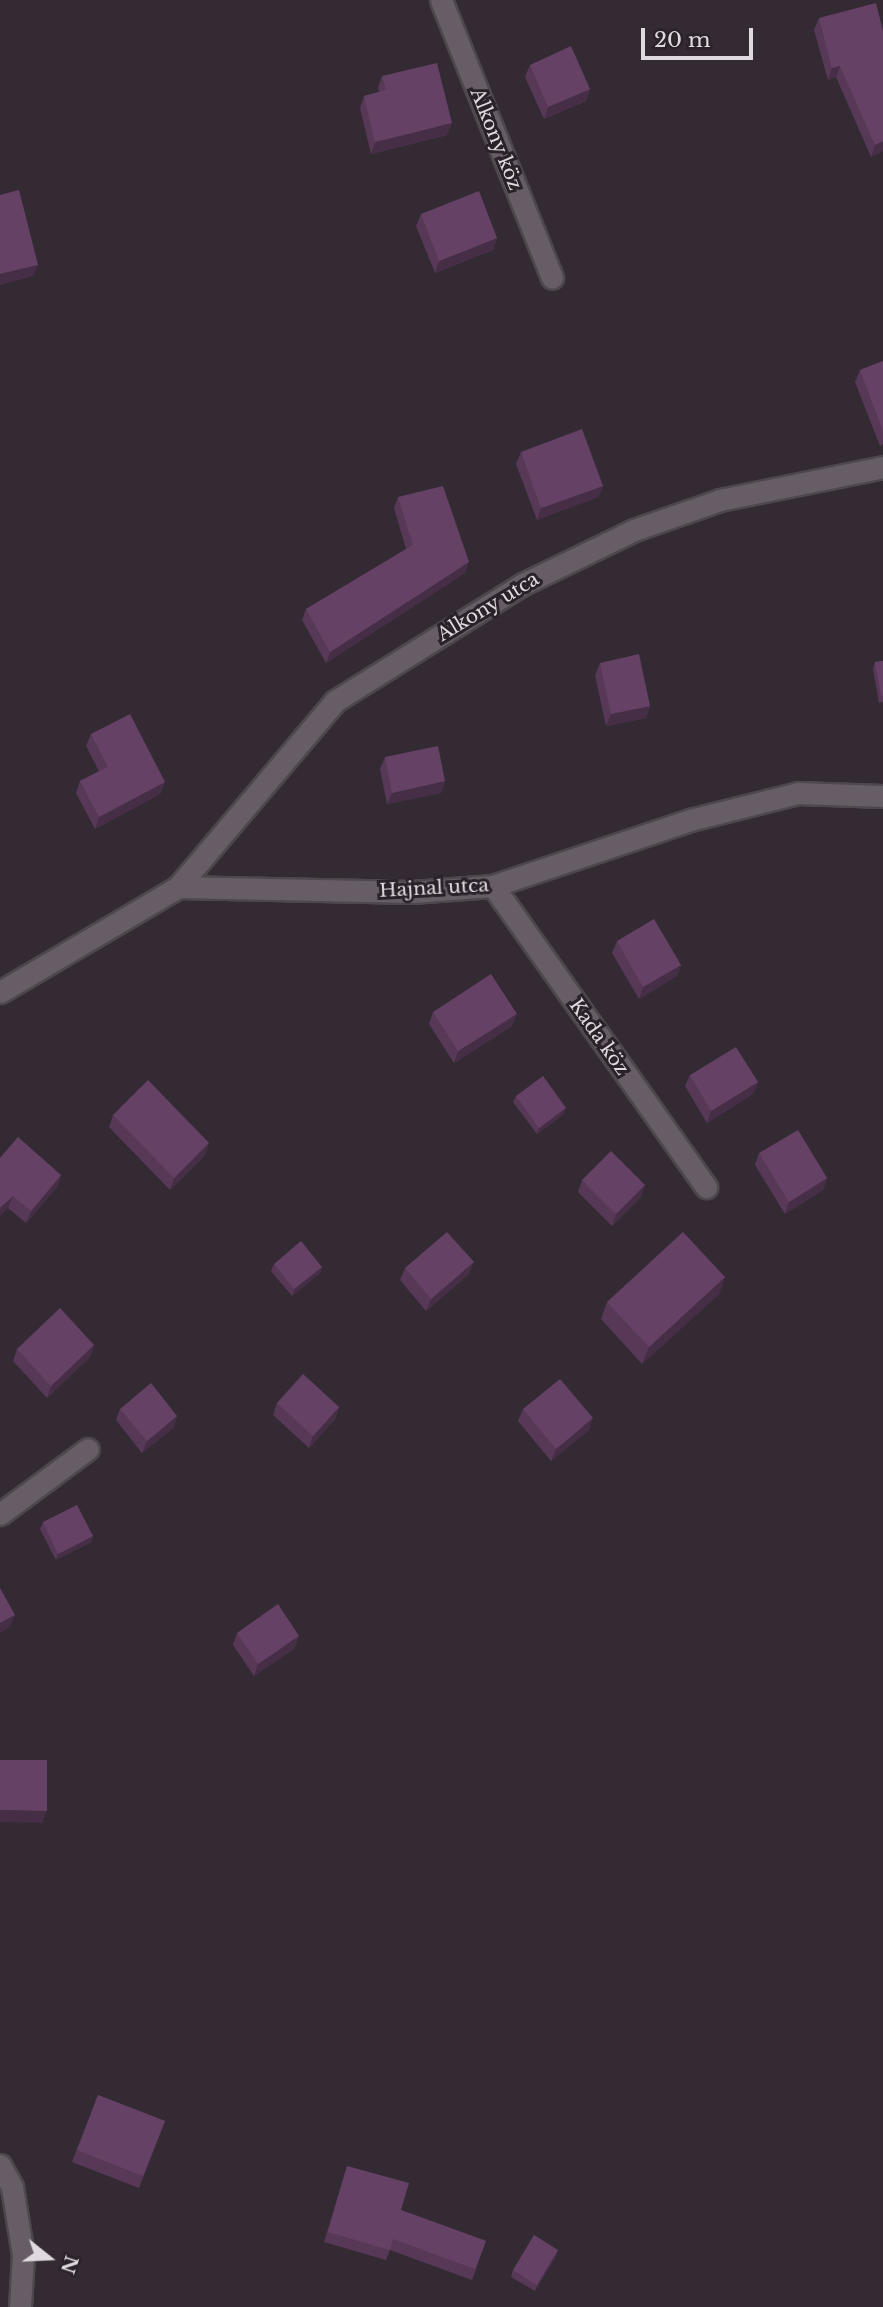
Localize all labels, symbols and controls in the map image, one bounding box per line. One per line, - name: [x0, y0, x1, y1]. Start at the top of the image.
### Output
- scale bar: [645, 14, 757, 58]
- text: 20 m: [654, 27, 711, 53]
- street label: Alkony köz: [465, 84, 527, 194]
- street label: Alkony utca: [433, 568, 543, 646]
- street label: Hajnal utca: [379, 874, 489, 902]
- street label: Kada köz: [564, 994, 634, 1080]
- north arrow: [14, 2223, 84, 2293]
- text: N: [56, 2253, 83, 2277]

